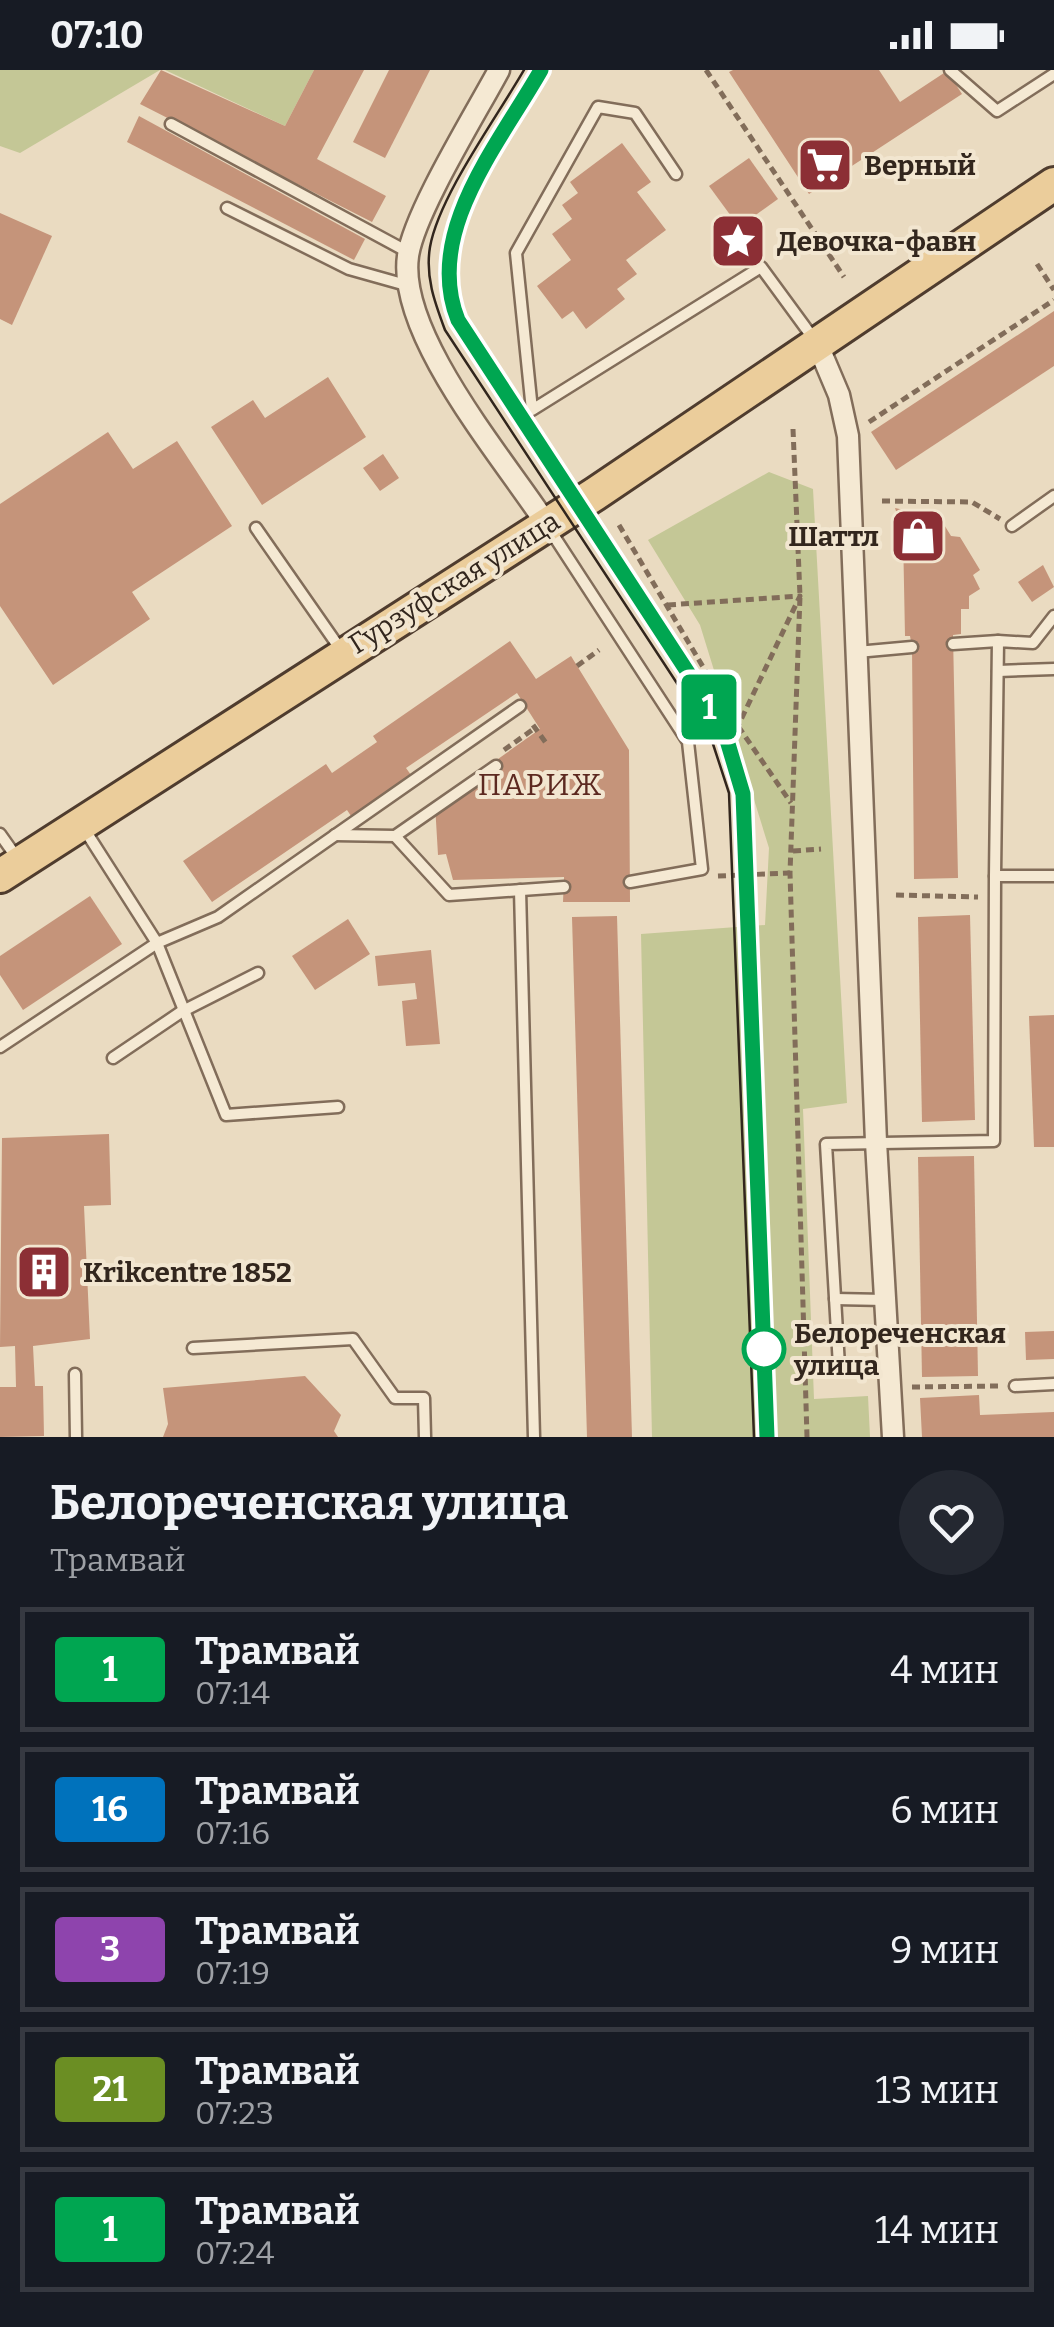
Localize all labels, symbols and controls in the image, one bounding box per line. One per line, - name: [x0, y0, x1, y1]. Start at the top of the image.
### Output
- text: 07:10: [50, 12, 144, 58]
- supermarket icon: Верный: [795, 135, 855, 195]
- place label: Верный: [864, 149, 976, 182]
- place icon: Девочка-фавн: [708, 211, 768, 271]
- place label: Девочка-фавн: [777, 225, 976, 258]
- street label: Гурзуфская улица: [343, 504, 566, 661]
- shop icon: Шаттл: [888, 506, 948, 566]
- place label: Шаттл: [788, 520, 879, 553]
- line badge: 1: [676, 674, 742, 740]
- text: 1: [701, 686, 717, 728]
- district label: ПАРИЖ: [478, 767, 604, 803]
- building icon: Krikcentre 1852: [14, 1242, 74, 1302]
- place label: Krikcentre 1852: [83, 1256, 292, 1289]
- place label: Белореченская улица: [793, 1317, 1006, 1382]
- marker: Белореченская улица: [743, 1328, 785, 1370]
- button: heart: [899, 1470, 1004, 1575]
- text: Белореченская улица: [50, 1474, 568, 1532]
- text: Трамвай: [50, 1541, 185, 1579]
- text: Трамвай: [195, 1628, 360, 1674]
- text: 4 мин: [890, 1647, 999, 1693]
- text: 1: [102, 1648, 118, 1690]
- text: 07:14: [195, 1674, 270, 1712]
- text: Трамвай: [195, 1768, 360, 1814]
- text: 6 мин: [890, 1787, 999, 1833]
- text: 16: [92, 1788, 128, 1830]
- text: 07:16: [195, 1814, 270, 1852]
- text: Трамвай: [195, 1908, 360, 1954]
- text: 9 мин: [890, 1927, 999, 1973]
- text: 3: [100, 1928, 120, 1970]
- text: 07:19: [195, 1954, 270, 1992]
- text: Трамвай: [195, 2048, 360, 2094]
- text: 13 мин: [875, 2067, 999, 2113]
- text: 21: [93, 2068, 127, 2110]
- text: 07:23: [195, 2094, 274, 2132]
- text: Трамвай: [195, 2188, 360, 2234]
- text: 14 мин: [875, 2207, 999, 2253]
- text: 1: [102, 2208, 118, 2250]
- text: 07:24: [195, 2234, 274, 2272]

